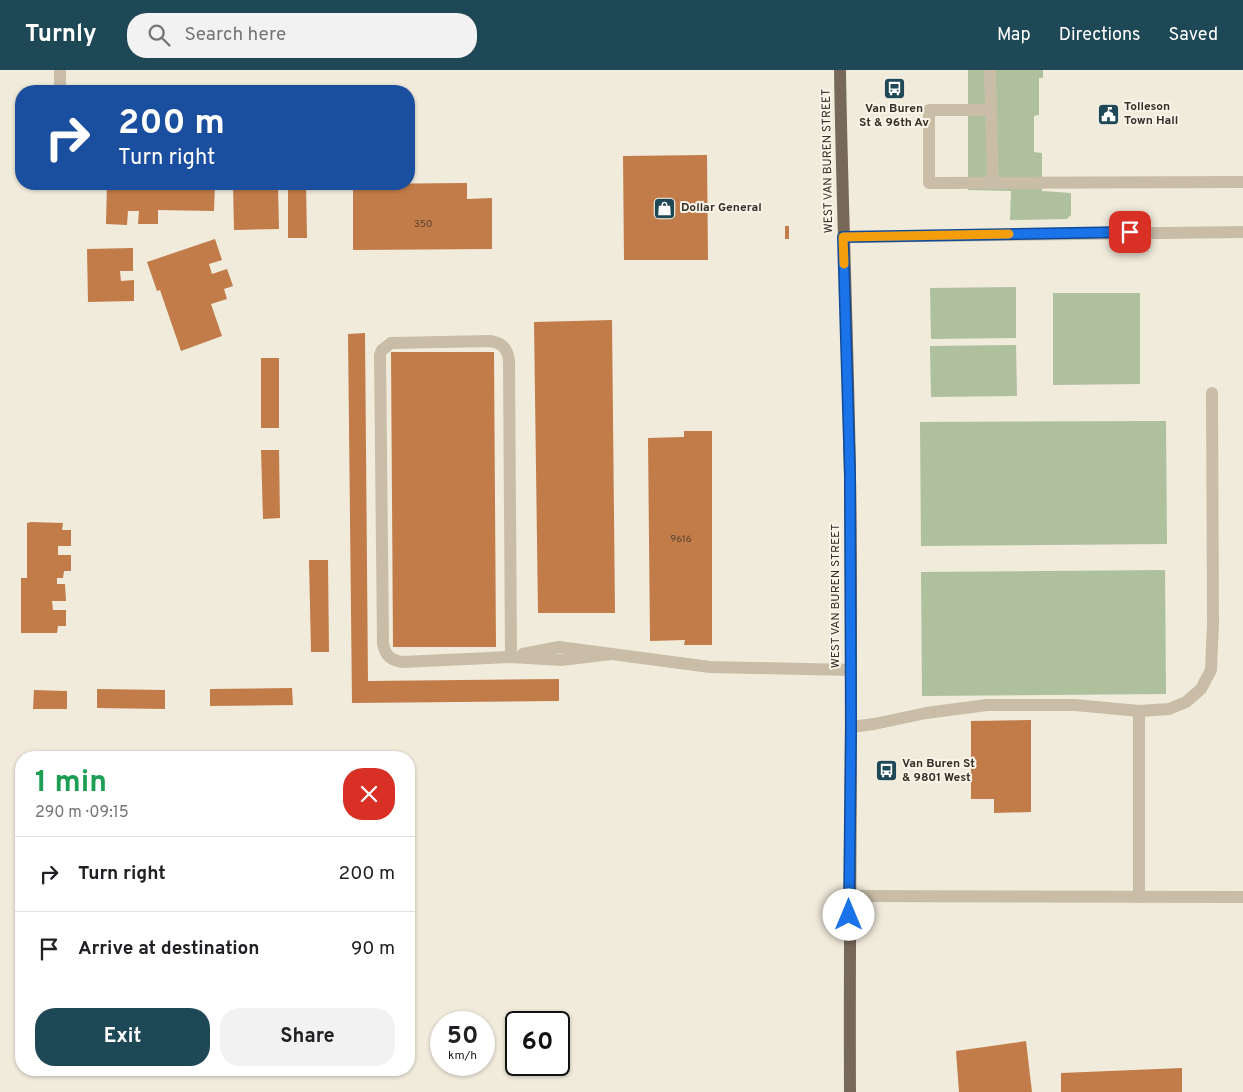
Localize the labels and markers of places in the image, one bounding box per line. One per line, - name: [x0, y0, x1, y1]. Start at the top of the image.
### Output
- bus stop icon: Van Buren St & 96th Av: [882, 76, 906, 100]
- place label: Tolleson Town Hall: [1124, 99, 1178, 129]
- place label: Van Buren St & 96th Av: [859, 101, 929, 131]
- public building icon: Tolleson Town Hall: [1096, 102, 1120, 126]
- shop icon: Dollar General: [653, 196, 677, 220]
- place label: Dollar General: [681, 200, 762, 216]
- pin: [1109, 211, 1151, 253]
- place label: Van Buren St & 9801 West: [902, 756, 975, 786]
- bus stop icon: Van Buren St & 9801 West: [874, 759, 898, 783]

